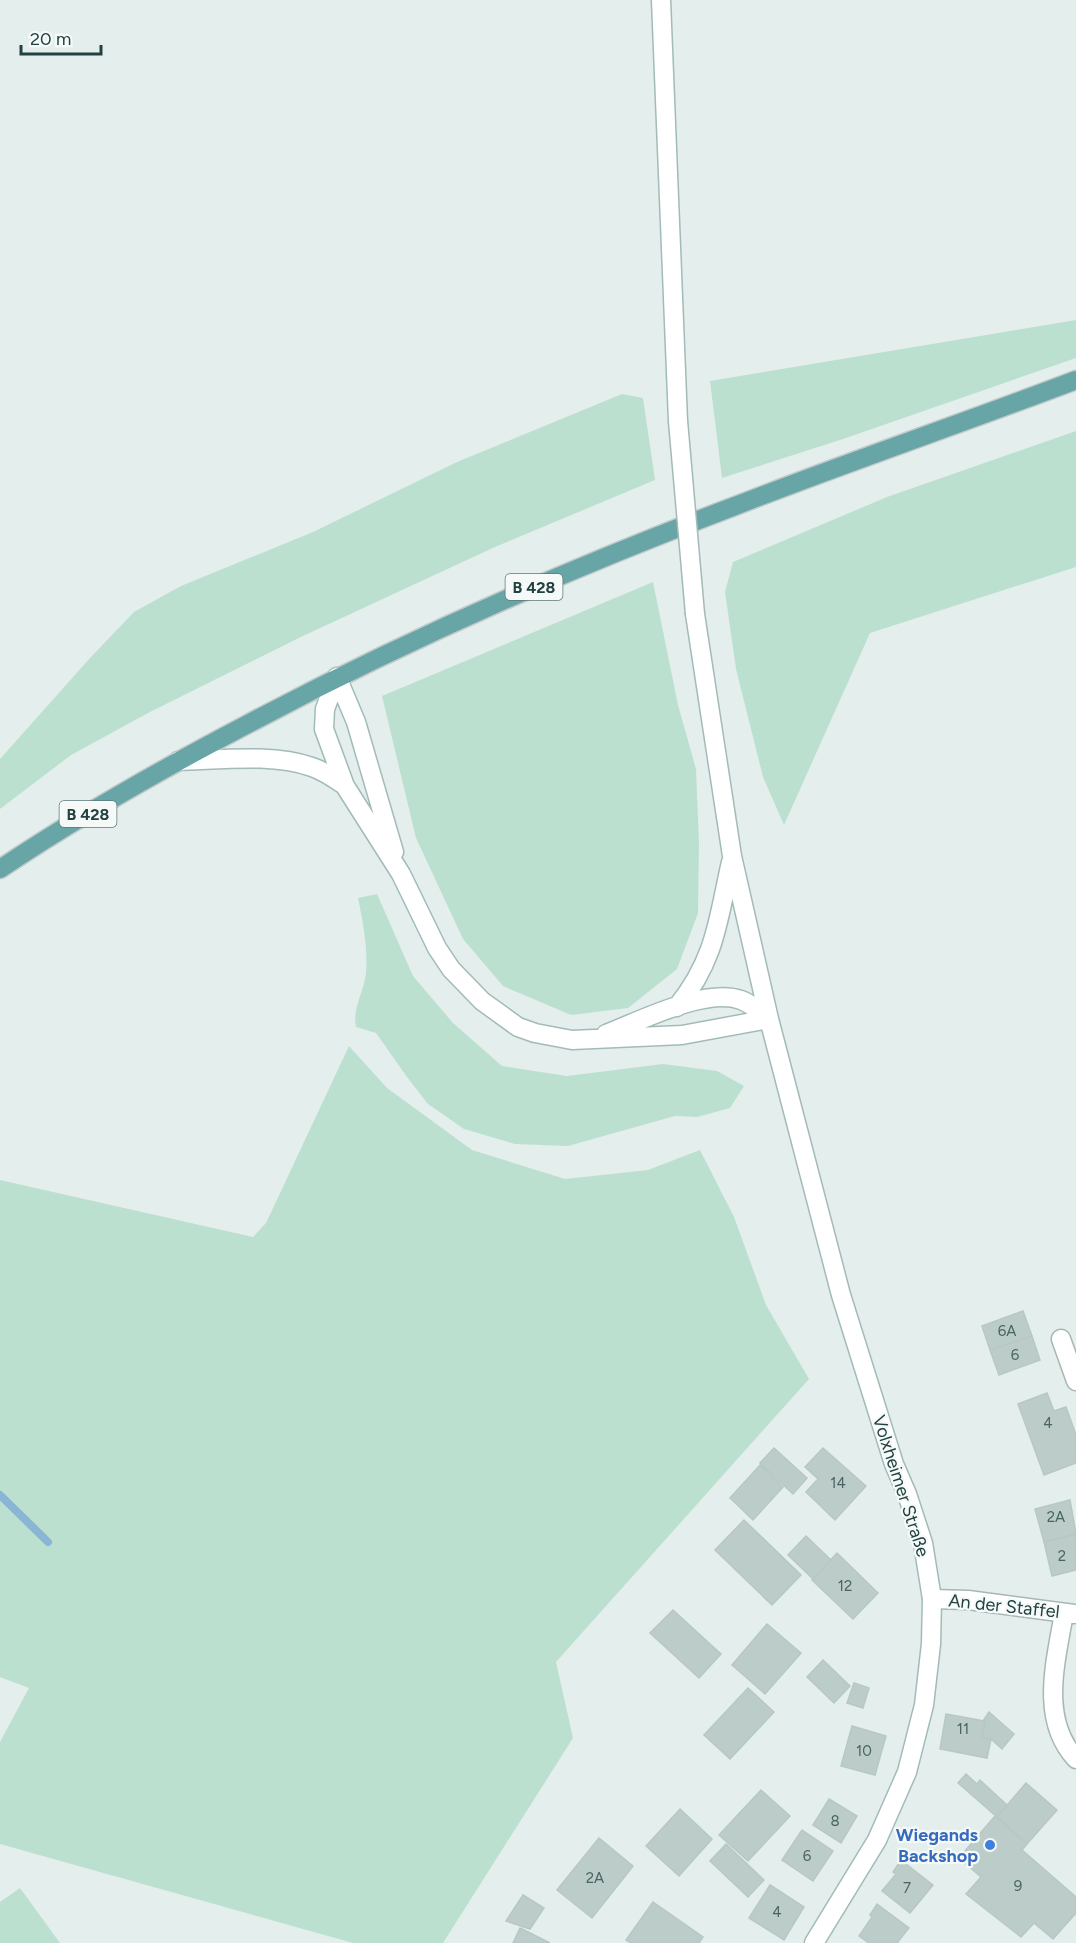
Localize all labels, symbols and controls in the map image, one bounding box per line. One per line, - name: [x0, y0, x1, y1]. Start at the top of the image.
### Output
- scale bar: [21, 18, 100, 56]
- text: 20 m: [30, 28, 71, 50]
- road number: B 428: [506, 574, 562, 600]
- road number: B 428: [60, 801, 116, 827]
- house number: 6A: [998, 1322, 1016, 1340]
- house number: 6: [1011, 1346, 1020, 1364]
- street label: Volxheimer Straße: [868, 1412, 934, 1560]
- house number: 4: [1043, 1414, 1053, 1432]
- house number: 14: [830, 1474, 846, 1492]
- house number: 2A: [1047, 1508, 1065, 1526]
- house number: 2: [1058, 1547, 1066, 1565]
- house number: 12: [838, 1577, 852, 1595]
- street label: An der Staffel: [947, 1589, 1061, 1623]
- house number: 11: [957, 1720, 969, 1738]
- house number: 10: [856, 1742, 872, 1760]
- house number: 8: [830, 1812, 840, 1830]
- place label: Wiegands Backshop: [896, 1824, 979, 1867]
- marker: Wiegands Backshop: [983, 1838, 997, 1852]
- house number: 6: [803, 1847, 812, 1865]
- house number: 2A: [586, 1869, 604, 1887]
- house number: 9: [1014, 1877, 1022, 1895]
- house number: 7: [903, 1879, 911, 1897]
- house number: 4: [772, 1903, 782, 1921]

